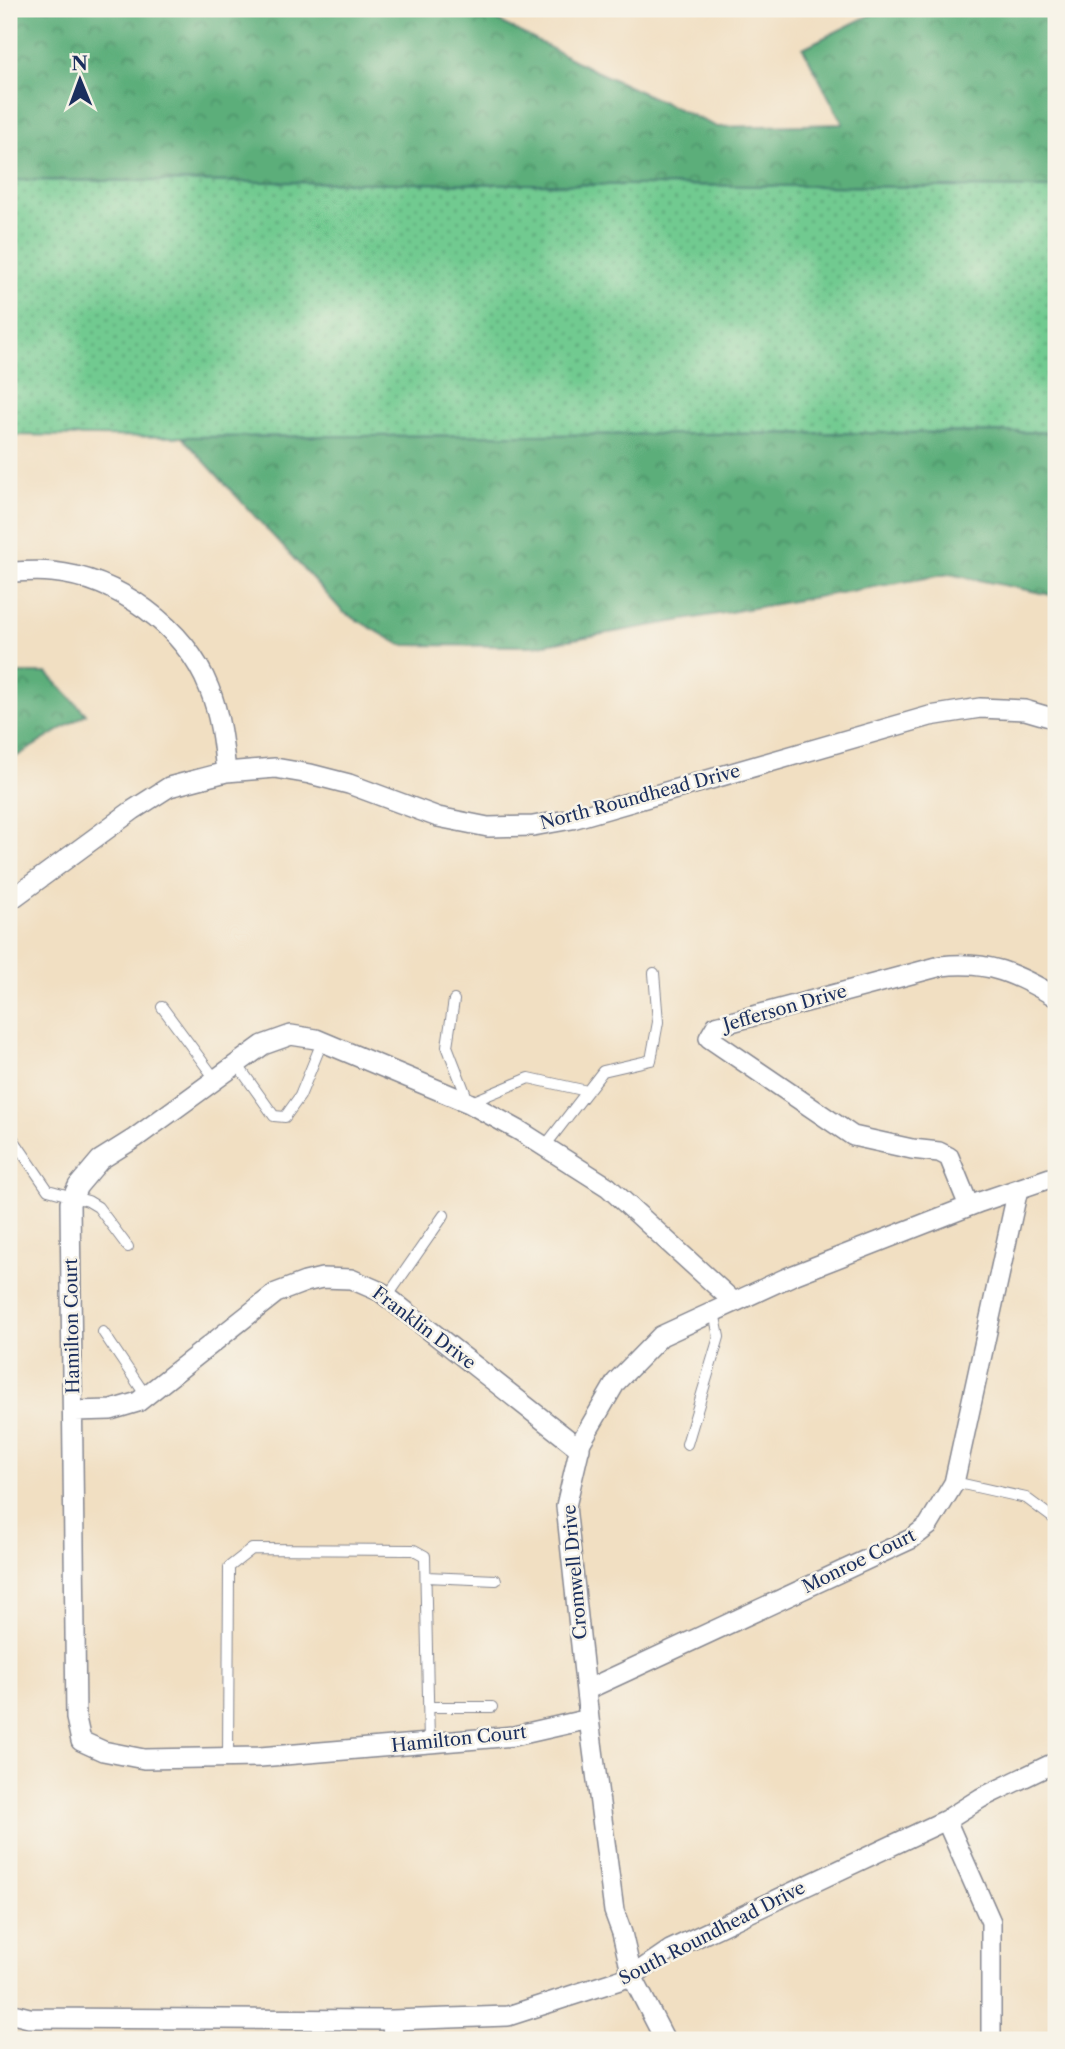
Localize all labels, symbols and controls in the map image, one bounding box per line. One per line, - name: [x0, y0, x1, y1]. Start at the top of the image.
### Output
- north arrow: [46, 46, 116, 116]
- text: N: [71, 52, 88, 75]
- street label: North Roundhead Drive: [538, 760, 742, 834]
- street label: Jefferson Drive: [718, 980, 849, 1037]
- street label: Hamilton Court: [60, 1257, 84, 1394]
- street label: Franklin Drive: [368, 1282, 480, 1374]
- street label: Cromwell Drive: [558, 1504, 592, 1640]
- street label: Monroe Court: [799, 1524, 920, 1598]
- street label: Hamilton Court: [390, 1721, 528, 1757]
- street label: South Roundhead Drive: [615, 1876, 809, 1990]

